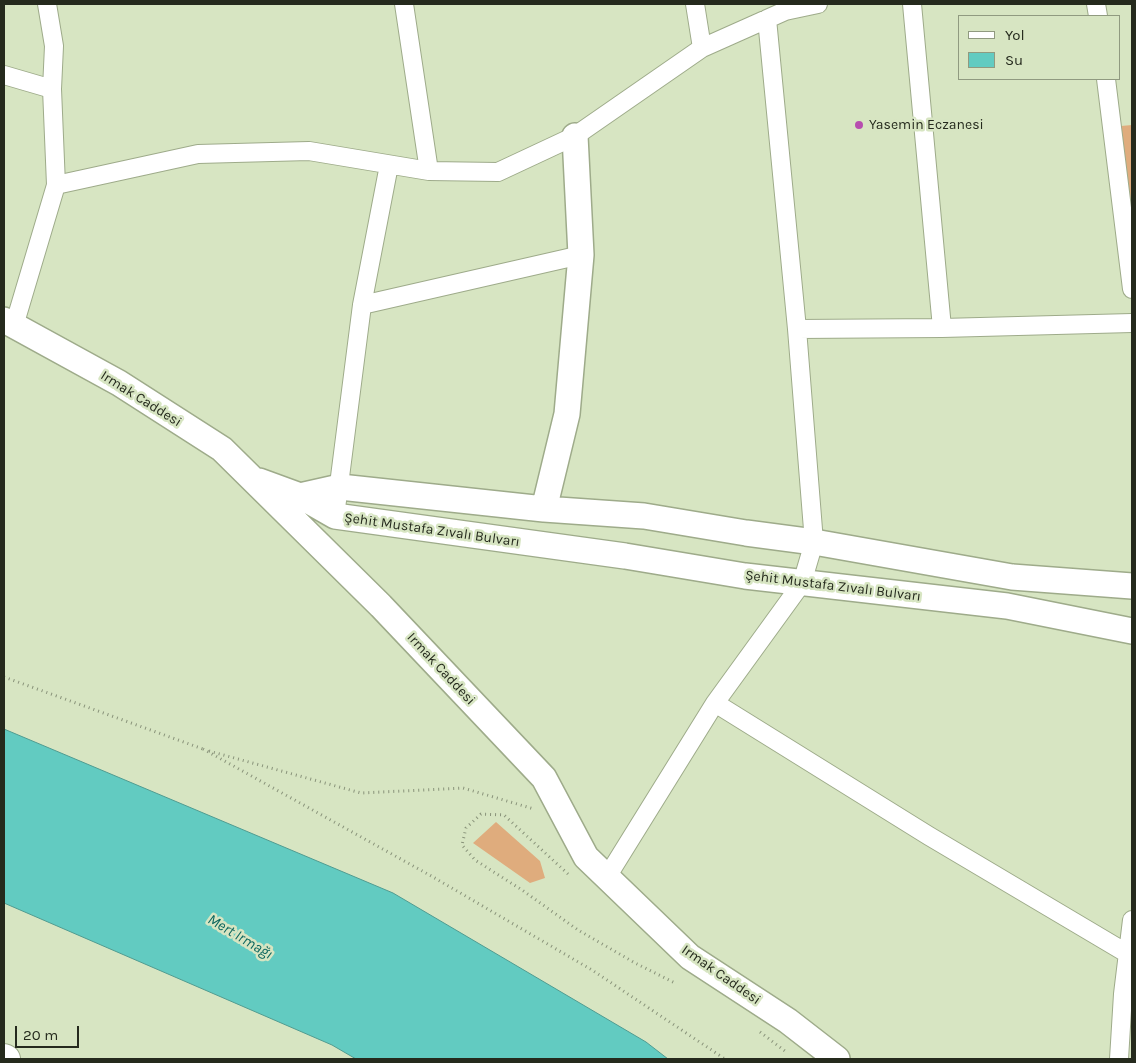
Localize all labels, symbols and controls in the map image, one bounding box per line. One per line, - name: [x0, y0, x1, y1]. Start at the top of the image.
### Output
- legend: [958, 15, 1121, 80]
- text: Yol: [1005, 26, 1025, 44]
- text: Su: [1005, 51, 1023, 69]
- place label: Yasemin Eczanesi: [869, 117, 984, 133]
- marker: Yasemin Eczanesi: [853, 119, 865, 131]
- street label: Irmak Caddesi: [97, 367, 185, 431]
- street label: Şehit Mustafa Zıvalı Bulvarı: [343, 509, 521, 551]
- street label: Şehit Mustafa Zıvalı Bulvarı: [744, 567, 922, 605]
- street label: Irmak Caddesi: [403, 629, 479, 709]
- water label: Mert Irmağı: [204, 911, 276, 963]
- street label: Irmak Caddesi: [678, 942, 764, 1008]
- scale bar: [18, 1016, 81, 1048]
- text: 20 m: [23, 1026, 58, 1044]

